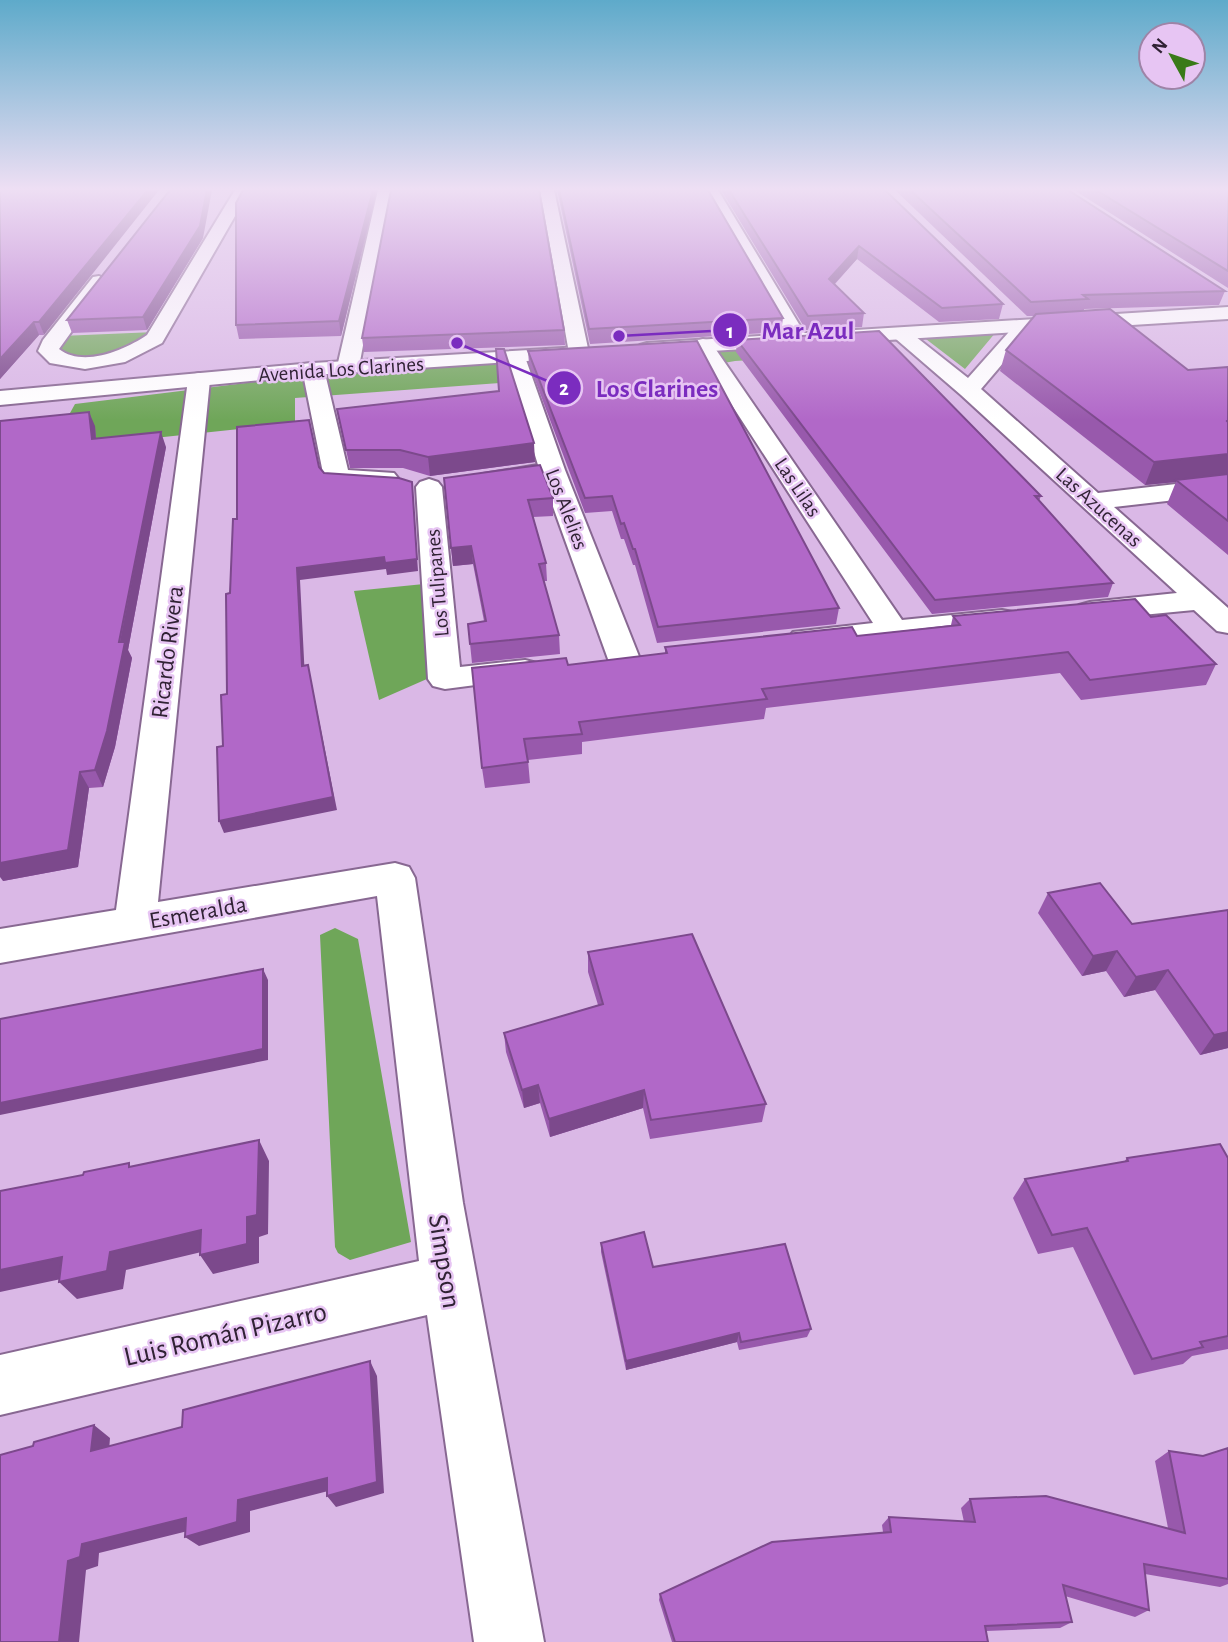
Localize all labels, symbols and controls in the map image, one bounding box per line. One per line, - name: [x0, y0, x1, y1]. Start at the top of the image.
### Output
- north arrow: [1137, 21, 1207, 91]
- text: N: [1149, 35, 1172, 57]
- callout: Mar Azul: [713, 307, 868, 354]
- text: Mar Azul: [762, 318, 854, 344]
- text: 1: [726, 321, 734, 342]
- street label: Avenida Los Clarines: [258, 353, 424, 386]
- callout: Los Clarines: [546, 364, 732, 411]
- text: Los Clarines: [596, 376, 718, 402]
- text: 2: [559, 378, 569, 399]
- street label: Las Lilas: [770, 454, 825, 521]
- street label: Las Azucenas: [1052, 464, 1146, 551]
- street label: Los Alelies: [542, 466, 592, 552]
- street label: Los Tulipanes: [422, 528, 453, 638]
- street label: Ricardo Rivera: [148, 584, 188, 720]
- street label: Esmeralda: [147, 893, 249, 933]
- street label: Simpson: [423, 1212, 465, 1310]
- street label: Luis Román Pizarro: [121, 1298, 330, 1372]

